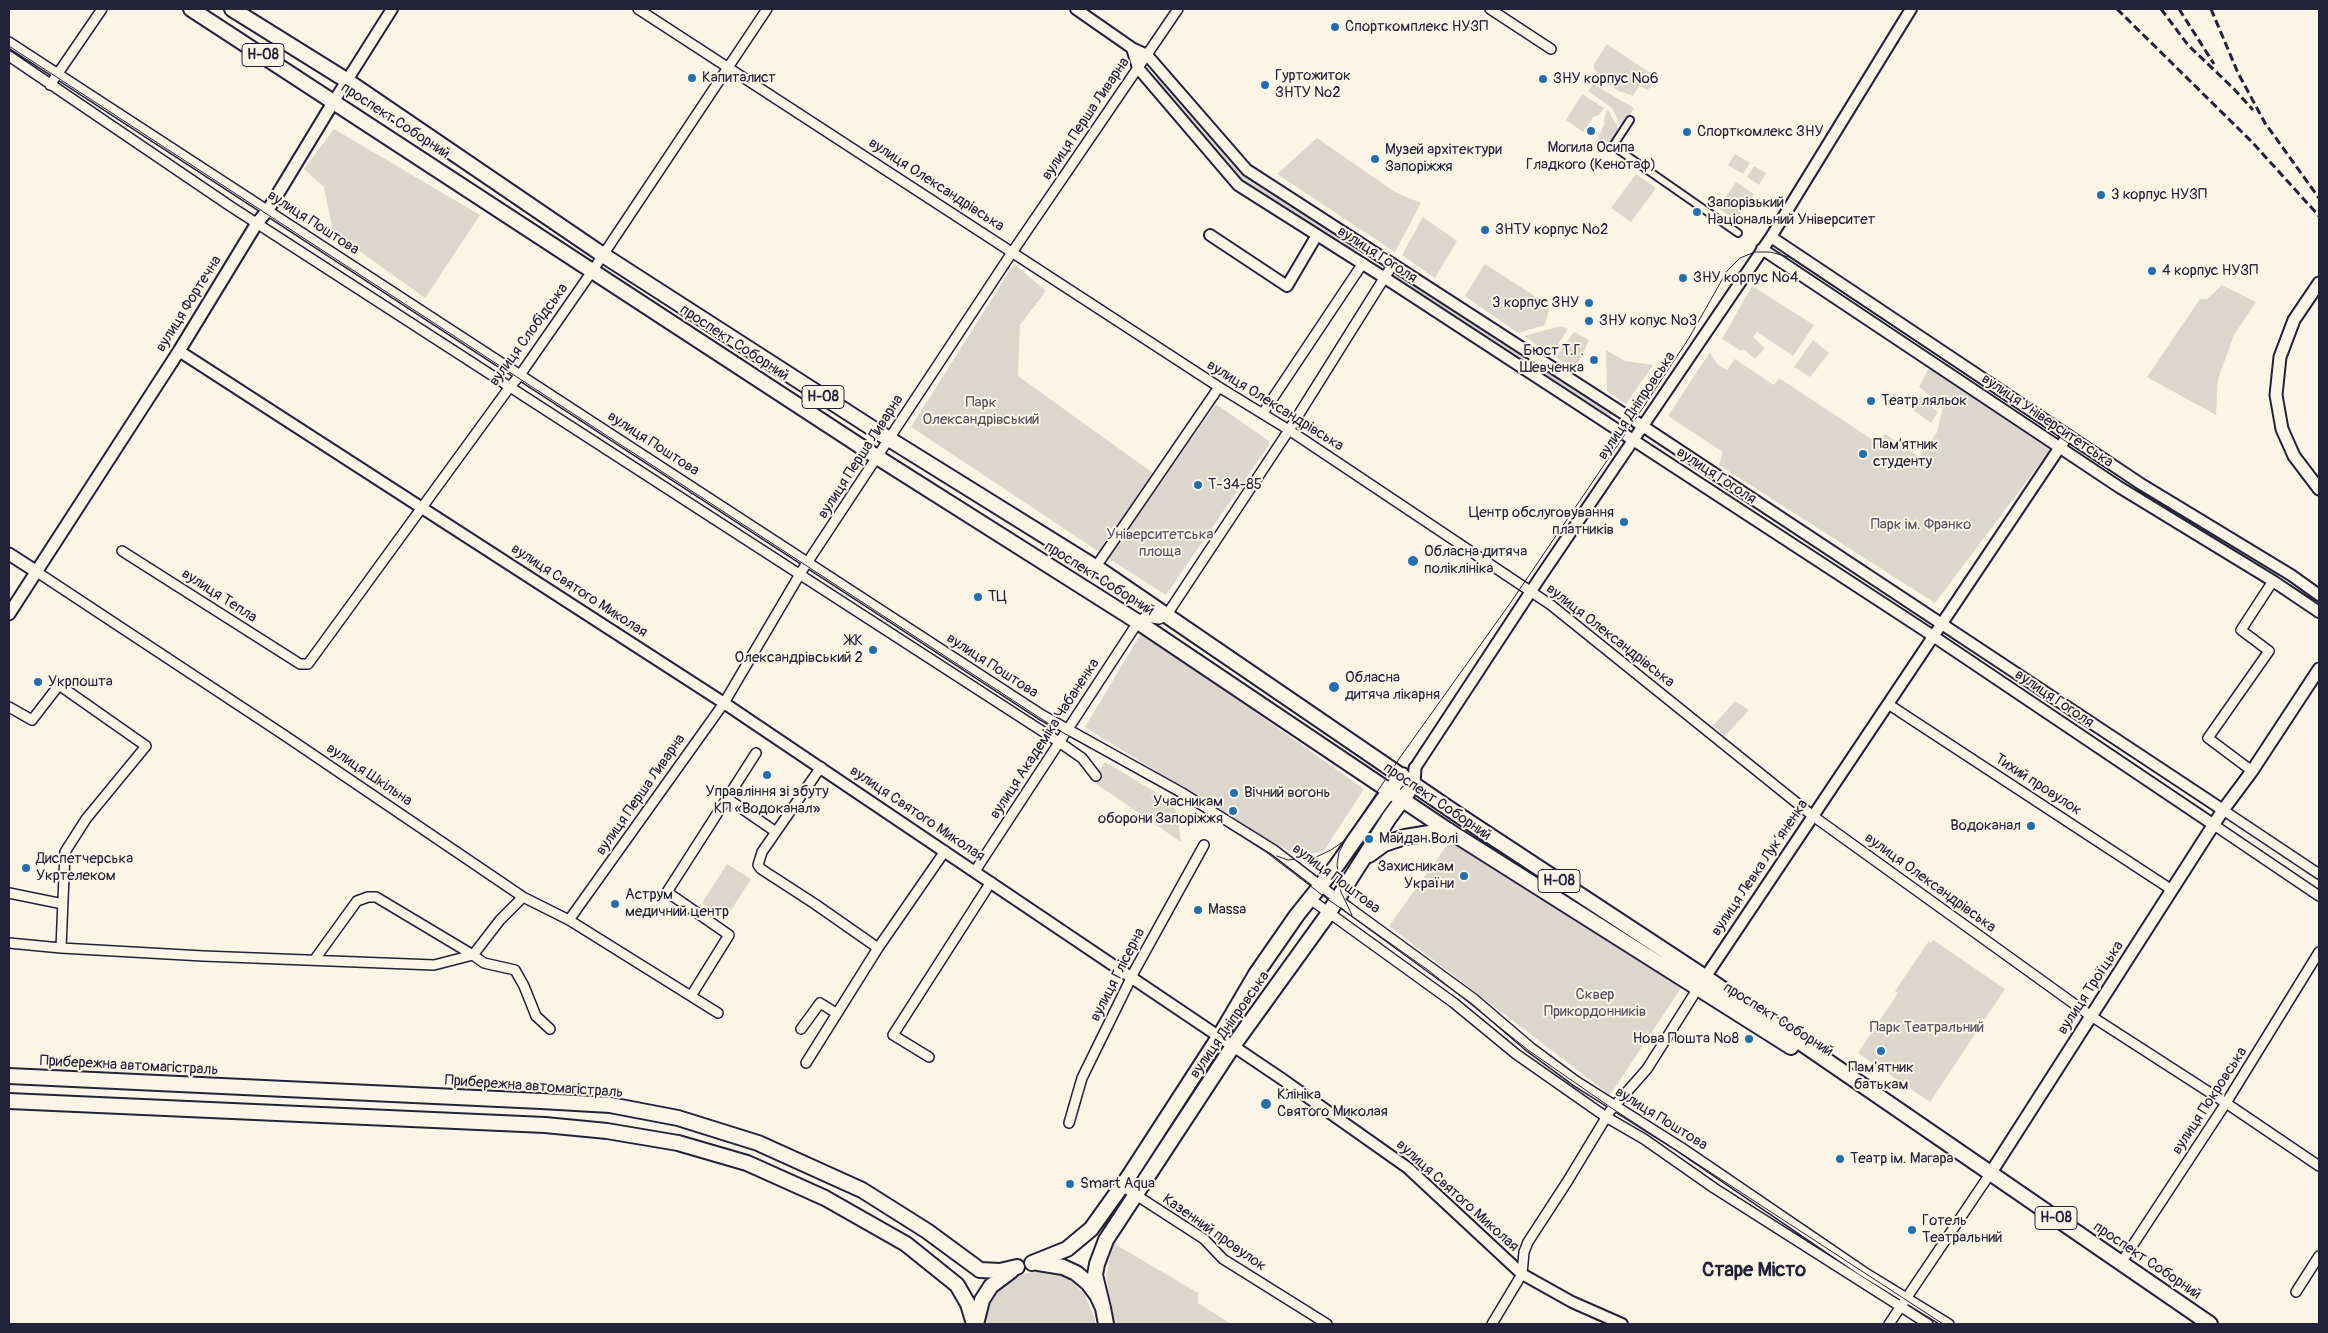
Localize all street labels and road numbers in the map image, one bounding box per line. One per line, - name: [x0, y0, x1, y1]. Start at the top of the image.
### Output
- road number: Н-08: [242, 44, 284, 66]
- street label: вулиця Перша Ливарна: [1038, 54, 1134, 184]
- street label: проспект Соборний: [337, 79, 453, 163]
- street label: вулиця Олександрівська: [865, 134, 1007, 236]
- street label: вулиця Поштова: [264, 187, 362, 259]
- street label: вулиця Гоголя: [1334, 223, 1420, 287]
- street label: вулиця Фортечна: [152, 253, 226, 355]
- street label: вулиця Слобідська: [486, 280, 572, 390]
- street label: проспект Соборний: [676, 301, 792, 385]
- street label: вулиця Дніпровська: [1594, 348, 1680, 464]
- street label: вулиця Олександрівська: [1203, 356, 1347, 456]
- street label: вулиця Університетська: [1978, 370, 2116, 472]
- road number: Н-08: [802, 386, 844, 408]
- street label: вулиця Перша Ливарна: [814, 392, 908, 522]
- street label: вулиця Поштова: [604, 408, 702, 480]
- street label: вулиця Гоголя: [1673, 444, 1759, 508]
- street label: проспект Соборний: [1041, 538, 1157, 620]
- street label: вулиця Святого Миколая: [507, 540, 651, 642]
- street label: вулиця Тепла: [178, 565, 260, 627]
- street label: вулиця Олександрівська: [1542, 580, 1678, 692]
- street label: вулиця Поштова: [943, 630, 1041, 702]
- street label: вулиця Академіка Чабаненка: [986, 655, 1104, 823]
- street label: вулиця Гоголя: [2011, 666, 2097, 732]
- street label: вулиця Перша Ливарна: [592, 731, 690, 859]
- street label: вулиця Шкільна: [323, 740, 415, 810]
- street label: Тихий провулок: [1991, 750, 2085, 820]
- street label: проспект Соборний: [1380, 759, 1494, 845]
- street label: вулиця Святого Миколая: [846, 762, 988, 866]
- street label: вулиця Левка Лукʼяненка: [1708, 796, 1812, 940]
- street label: вулиця Олександрівська: [1861, 829, 1999, 937]
- street label: вулиця Поштова: [1288, 840, 1384, 918]
- road number: Н-08: [1538, 869, 1580, 892]
- street label: вулиця Глісерна: [1087, 925, 1149, 1025]
- street label: вулиця Троїцька: [2054, 938, 2128, 1038]
- street label: вулиця Дніпровська: [1186, 968, 1274, 1082]
- street label: проспект Соборний: [1720, 979, 1836, 1061]
- street label: вулиця Покровська: [2169, 1044, 2251, 1158]
- street label: Прибережна автомагістраль: [39, 1052, 219, 1080]
- street label: Прибережна автомагістраль: [444, 1072, 624, 1102]
- street label: вулиця Поштова: [1611, 1083, 1711, 1155]
- street label: вулиця Святого Миколая: [1392, 1136, 1522, 1256]
- street label: Казенний провулок: [1159, 1190, 1269, 1276]
- road number: Н-08: [2035, 1206, 2077, 1230]
- street label: проспект Соборний: [2090, 1218, 2204, 1304]

